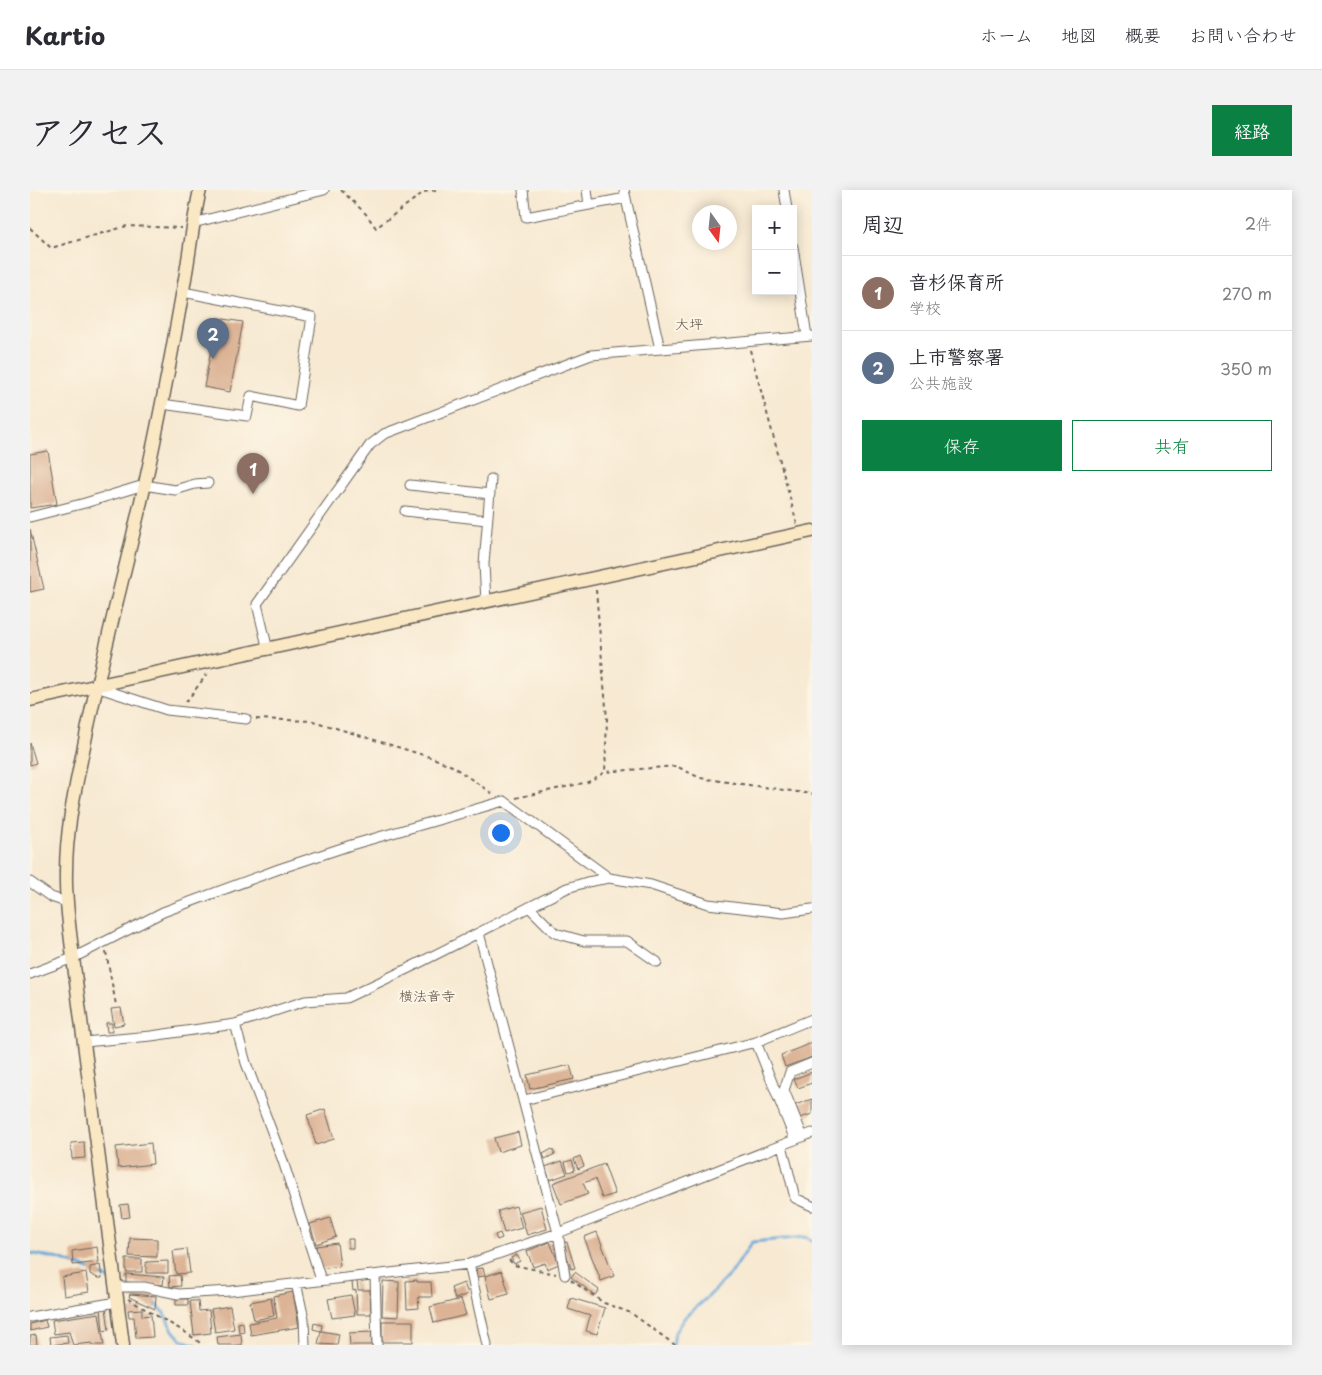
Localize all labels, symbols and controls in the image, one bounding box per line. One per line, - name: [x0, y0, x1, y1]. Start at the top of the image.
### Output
- text: Kartio: [25, 17, 105, 53]
- text: ホーム: [980, 21, 1033, 48]
- text: 地図: [1061, 21, 1097, 48]
- text: 概要: [1125, 21, 1161, 48]
- text: お問い合わせ: [1189, 21, 1297, 48]
- text: アクセス: [30, 104, 168, 157]
- button: 経路: [1212, 105, 1292, 156]
- north arrow: [692, 205, 737, 250]
- map controls: [752, 205, 797, 295]
- button: +: [752, 205, 797, 250]
- text: 周辺: [862, 207, 904, 239]
- text: 2件: [1245, 211, 1272, 235]
- button: −: [752, 250, 797, 295]
- text: 音杉保育所: [909, 267, 1004, 295]
- text: 1: [874, 281, 882, 305]
- text: 270 m: [1222, 281, 1272, 305]
- text: 学校: [909, 295, 941, 319]
- district label: 大坪: [675, 313, 703, 334]
- pin: 2: [197, 318, 229, 359]
- text: 上市警察署: [909, 342, 1004, 370]
- text: 2: [872, 356, 884, 380]
- text: 350 m: [1220, 356, 1272, 380]
- text: 公共施設: [909, 370, 973, 394]
- button: 保存: [862, 420, 1062, 471]
- button: 共有: [1072, 420, 1272, 471]
- pin: 1: [237, 453, 269, 494]
- your location: [488, 820, 514, 846]
- district label: 横法音寺: [399, 985, 455, 1006]

